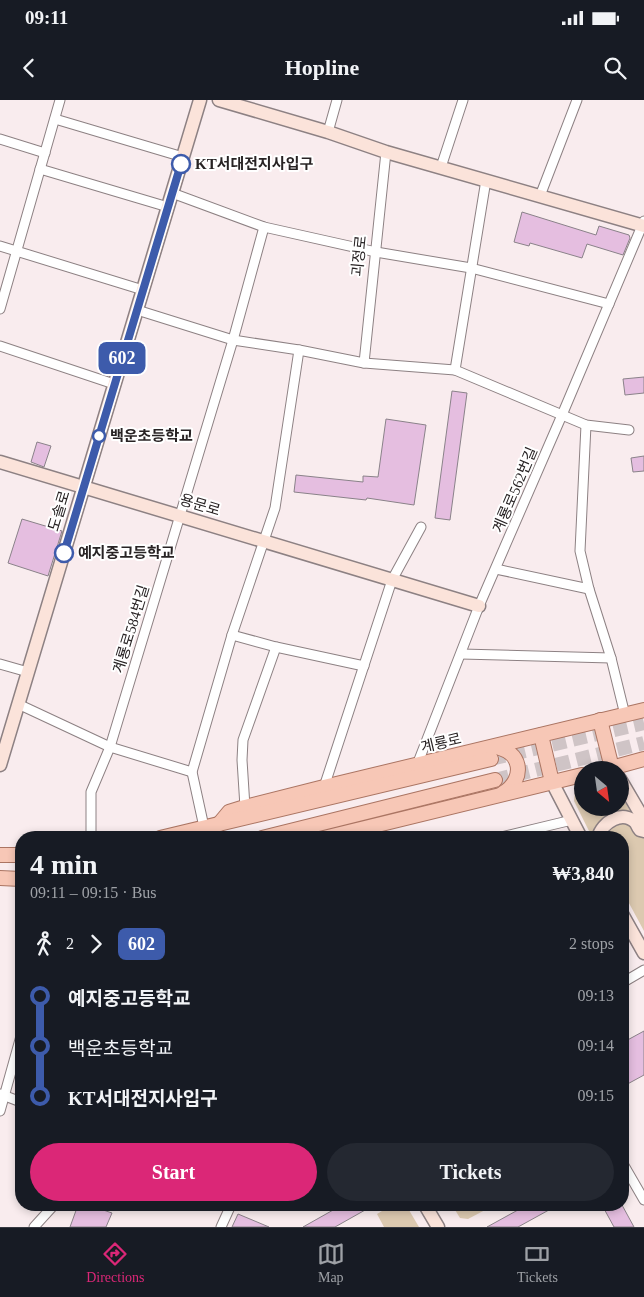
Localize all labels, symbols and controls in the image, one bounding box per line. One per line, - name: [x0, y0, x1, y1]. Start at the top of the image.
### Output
- text: 09:11: [25, 7, 68, 28]
- icon: back: [15, 54, 43, 82]
- icon: search: [601, 54, 629, 82]
- text: Hopline: [285, 55, 359, 80]
- marker: KT서대전지사입구: [171, 154, 191, 174]
- place label: KT서대전지사입구: [195, 156, 313, 172]
- street label: 괴정로: [349, 235, 369, 277]
- line badge: 602: [93, 342, 151, 374]
- text: 602: [109, 348, 136, 368]
- place label: 백운초등학교: [110, 427, 193, 444]
- marker: 백운초등학교: [92, 429, 106, 443]
- street label: 계룡로562번길: [490, 445, 540, 535]
- street label: 도솔로: [45, 489, 73, 533]
- street label: 용문로: [178, 491, 222, 519]
- marker: 예지중고등학교: [54, 543, 74, 563]
- place label: 예지중고등학교: [78, 544, 175, 561]
- street label: 계룡로584번길: [110, 583, 152, 675]
- street label: 계룡로: [419, 731, 463, 755]
- north arrow: [574, 761, 629, 816]
- map controls: [574, 761, 629, 816]
- text: 4 min: [30, 849, 98, 880]
- text: ₩3,840: [552, 863, 614, 884]
- text: 09:11 – 09:15 · Bus: [30, 884, 157, 901]
- icon: walk: [30, 930, 58, 958]
- icon: forward: [82, 930, 110, 958]
- text: 602: [128, 934, 155, 954]
- text: 2: [66, 935, 74, 952]
- text: 2 stops: [569, 935, 614, 952]
- text: 09:13: [578, 987, 614, 1004]
- text: 예지중고등학교: [68, 988, 190, 1009]
- text: 09:14: [578, 1037, 614, 1054]
- text: 백운초등학교: [68, 1038, 173, 1059]
- text: 09:15: [578, 1087, 614, 1104]
- text: KT서대전지사입구: [68, 1088, 218, 1109]
- button: Start: [30, 1143, 317, 1201]
- button: Tickets: [327, 1143, 614, 1201]
- tab: Directions: [86, 1240, 144, 1286]
- tab: Map: [317, 1240, 345, 1286]
- tab: Tickets: [517, 1240, 558, 1286]

